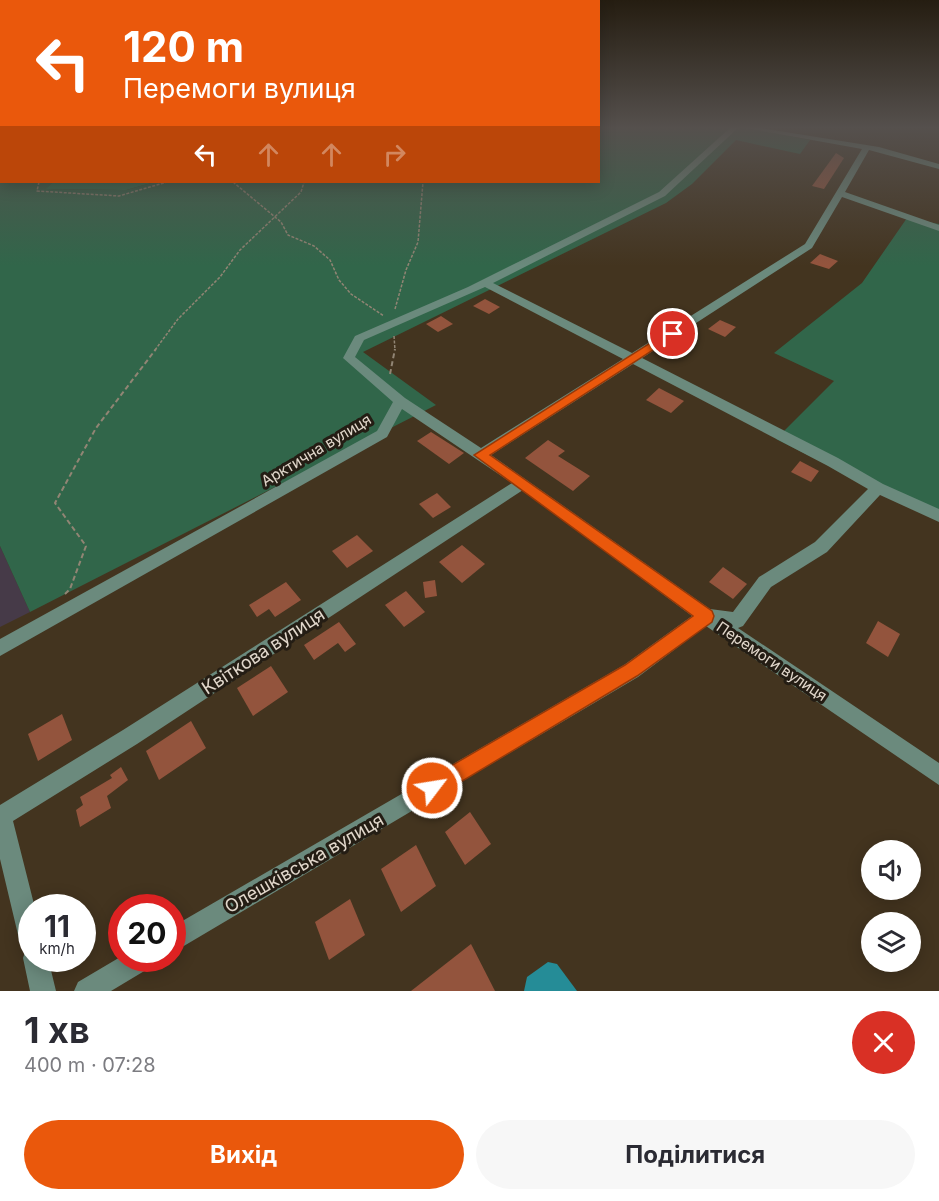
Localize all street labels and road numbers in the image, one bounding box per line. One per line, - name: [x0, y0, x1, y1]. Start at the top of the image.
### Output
- street label: Арктична вулиця: [258, 410, 374, 490]
- street label: Квіткова вулиця: [198, 604, 328, 698]
- street label: Перемоги вулиця: [713, 617, 831, 705]
- street label: Олешківська вулиця: [221, 809, 387, 917]

